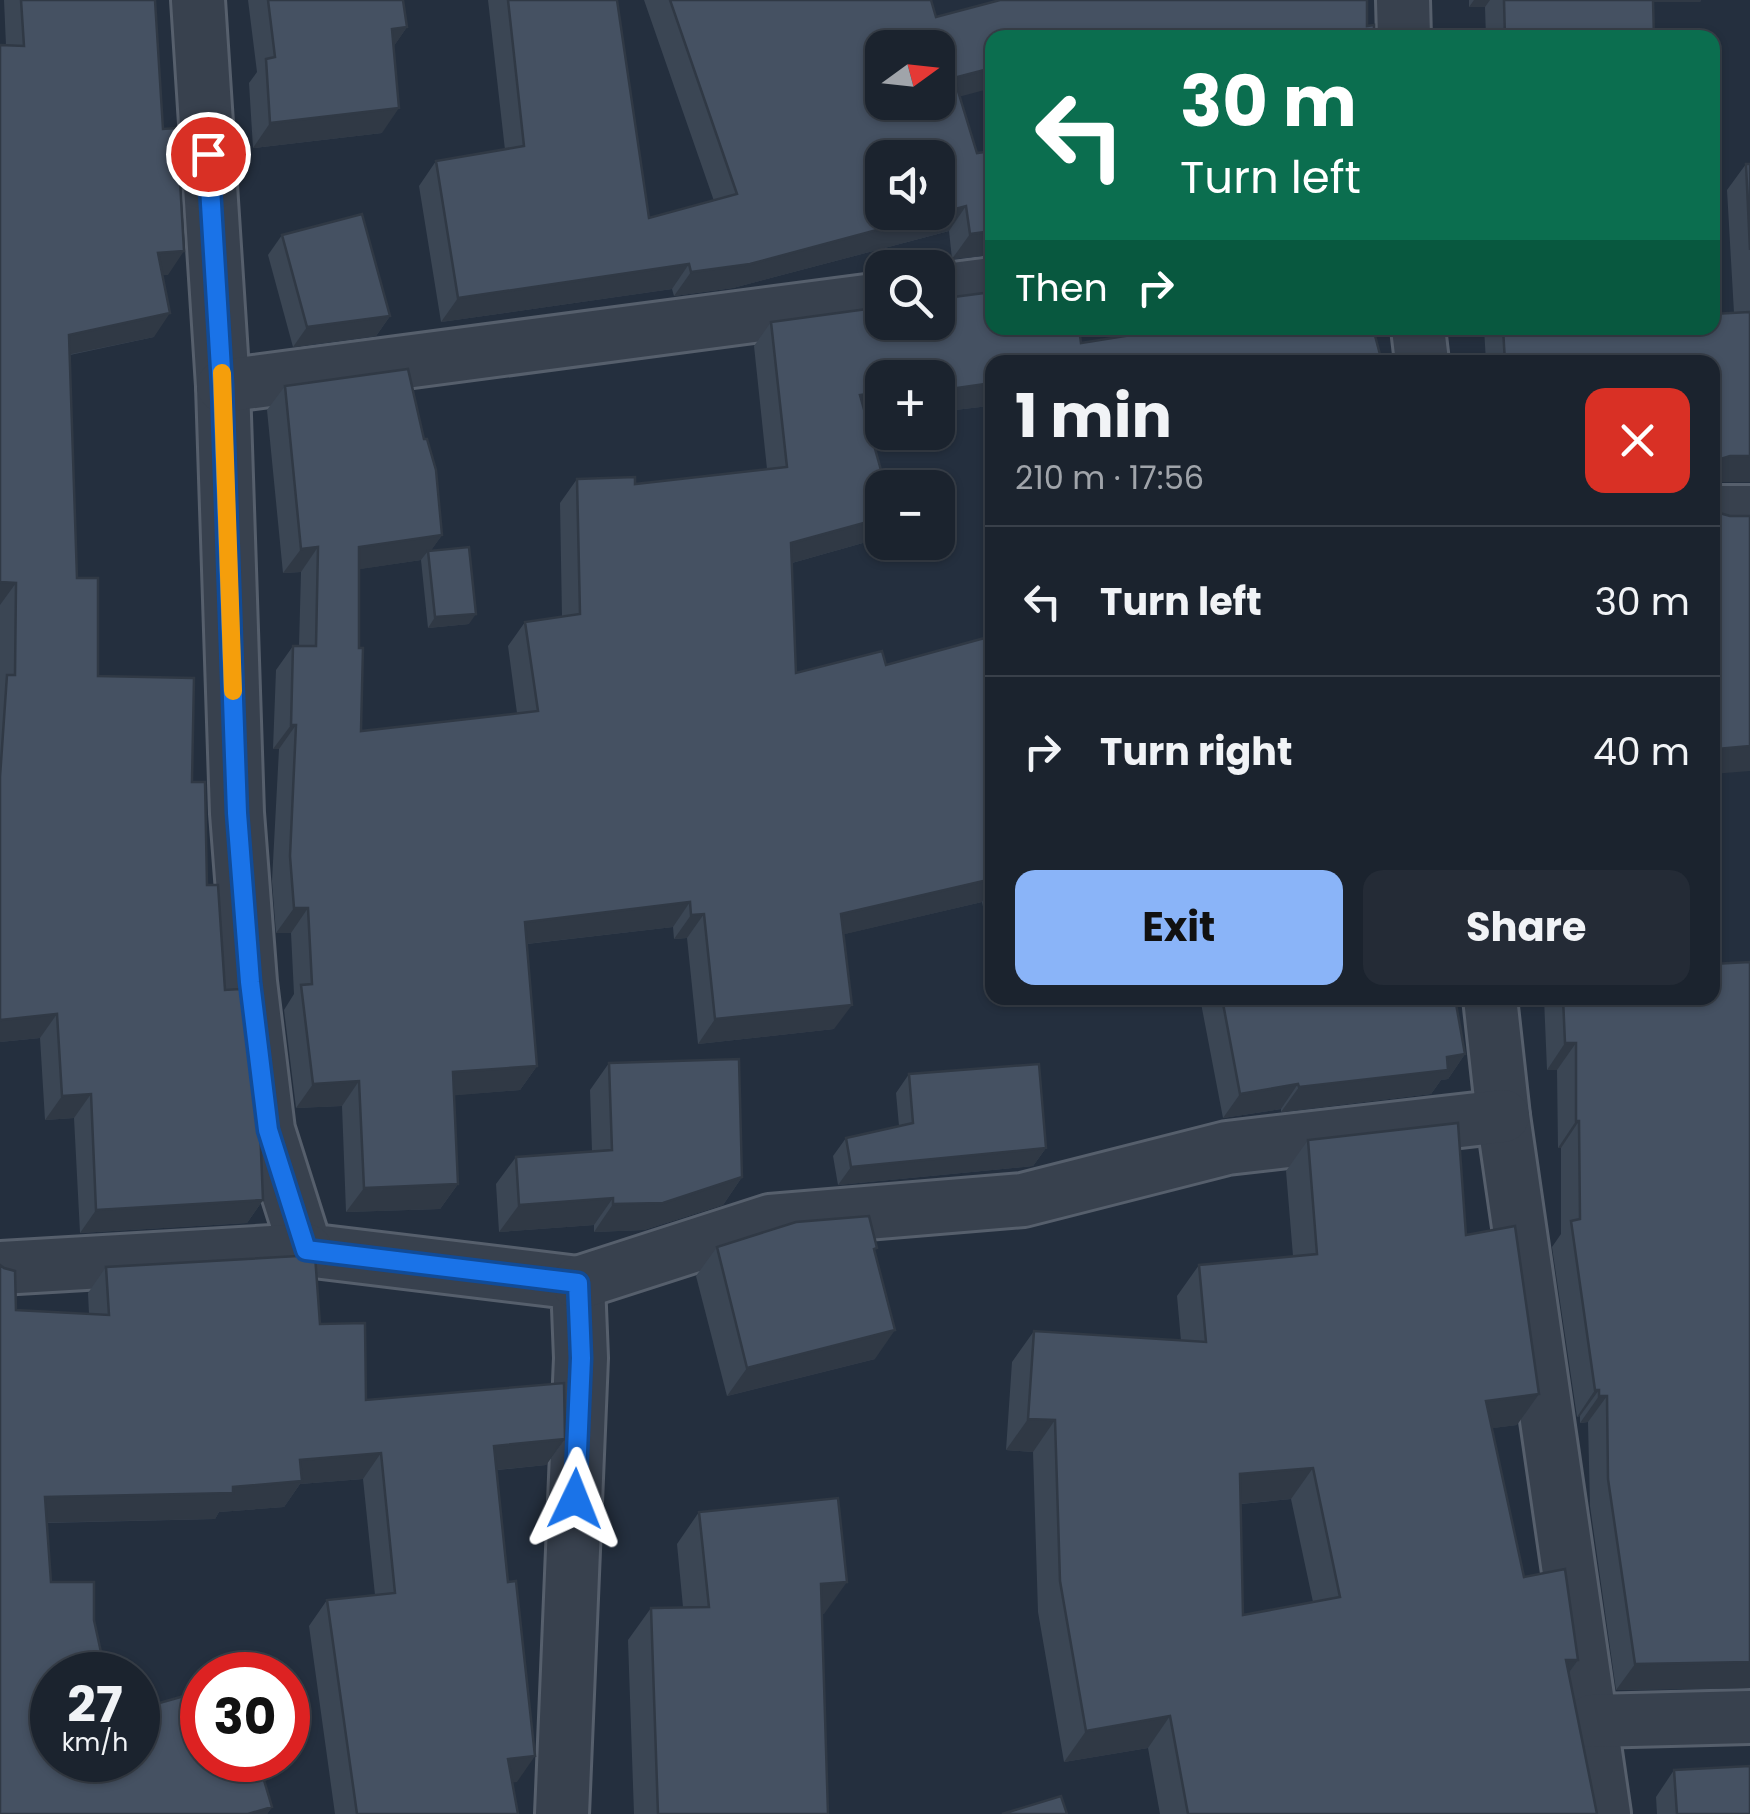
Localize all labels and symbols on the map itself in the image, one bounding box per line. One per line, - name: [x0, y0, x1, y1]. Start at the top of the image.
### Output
- north arrow: [865, 30, 955, 120]
- pin: [166, 112, 251, 197]
- position arrow: [523, 1447, 627, 1551]
- speed limit sign: 30: [180, 1652, 310, 1782]

